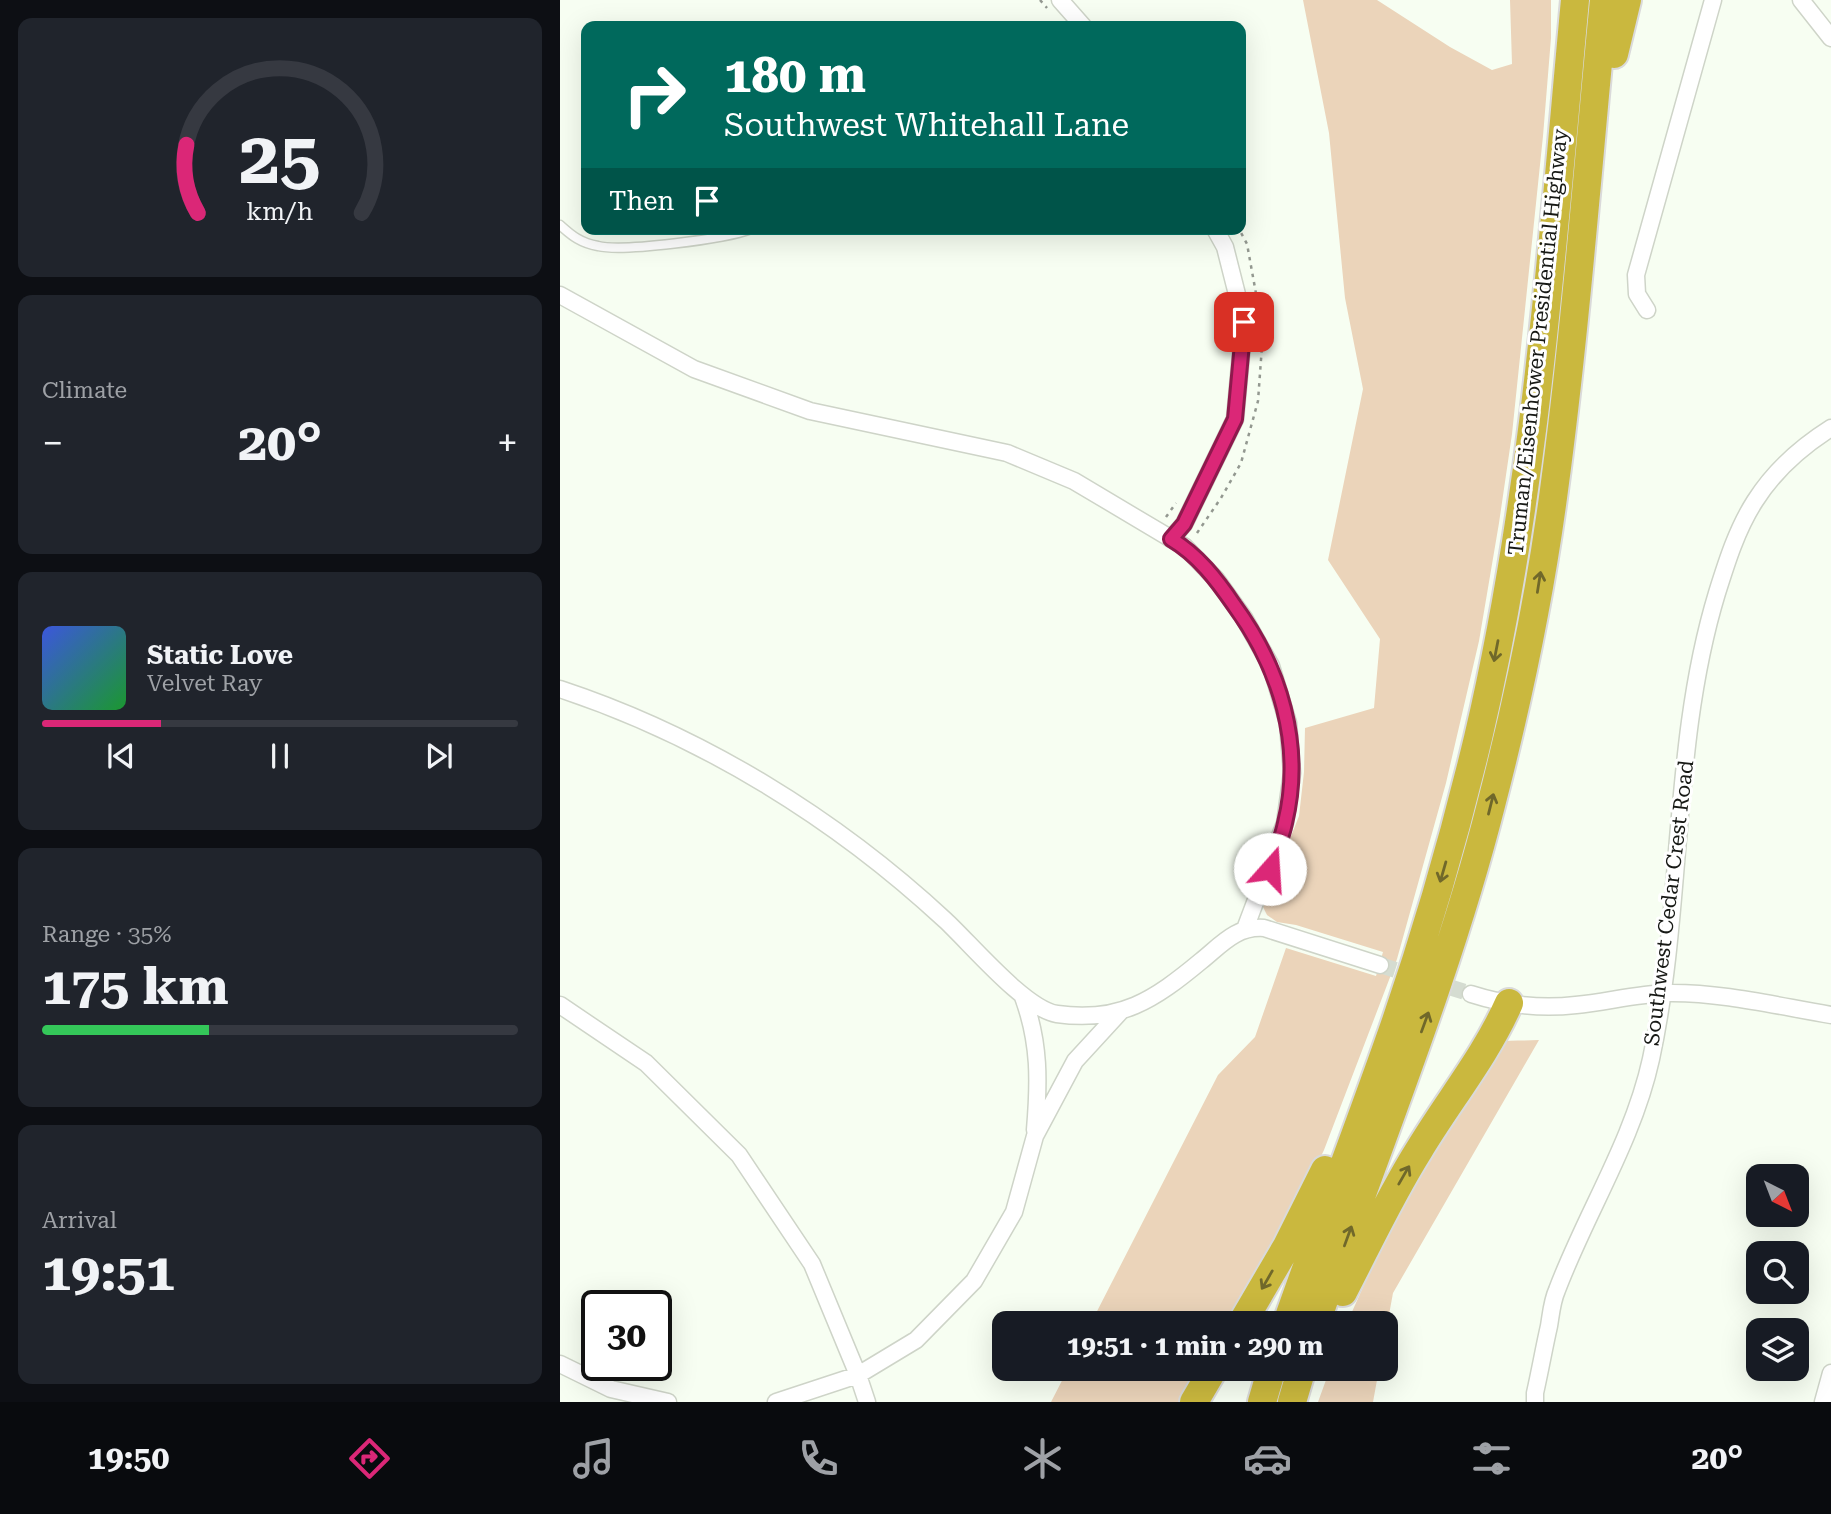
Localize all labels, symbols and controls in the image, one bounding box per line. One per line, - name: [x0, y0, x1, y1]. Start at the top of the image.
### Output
- text: 180 m: [724, 47, 866, 104]
- icon: right: [609, 49, 700, 140]
- text: Southwest Whitehall Lane: [724, 106, 1129, 144]
- text: 25: [239, 117, 321, 202]
- street label: Truman/Eisenhower Presidential Highway: [1504, 127, 1572, 556]
- icon: arrive: [688, 182, 726, 220]
- text: Then: [609, 186, 674, 216]
- text: km/h: [247, 197, 313, 226]
- pin: [1214, 292, 1274, 352]
- icon: arrive: [1225, 303, 1263, 341]
- text: Climate: [42, 377, 127, 404]
- text: 20°: [238, 412, 322, 473]
- text: −: [42, 421, 63, 465]
- text: +: [497, 421, 518, 465]
- one-way arrow: [1533, 571, 1546, 594]
- one-way arrow: [1489, 639, 1503, 662]
- text: Static Love: [147, 640, 293, 670]
- text: Velvet Ray: [147, 670, 262, 697]
- icon: previous: [102, 737, 140, 775]
- icon: pause: [261, 737, 299, 775]
- icon: next: [420, 737, 458, 775]
- street label: Southwest Cedar Crest Road: [1640, 758, 1699, 1047]
- one-way arrow: [1485, 793, 1498, 816]
- position arrow: [1233, 832, 1307, 906]
- one-way arrow: [1435, 861, 1448, 883]
- text: Range · 35%: [42, 921, 171, 948]
- text: 175 km: [42, 956, 229, 1017]
- one-way arrow: [1420, 1011, 1432, 1033]
- north arrow: [1746, 1164, 1810, 1227]
- map controls: [1746, 1164, 1809, 1381]
- one-way arrow: [1397, 1166, 1411, 1186]
- text: Arrival: [42, 1207, 117, 1234]
- one-way arrow: [1342, 1225, 1355, 1247]
- button: search: [1746, 1241, 1809, 1304]
- text: 19:51: [42, 1242, 175, 1303]
- one-way arrow: [1260, 1270, 1274, 1290]
- speed limit sign: 30: [581, 1290, 672, 1381]
- button: layers: [1746, 1318, 1809, 1381]
- text: 19:51 · 1 min · 290 m: [1067, 1331, 1323, 1361]
- icon: directions: [345, 1434, 394, 1483]
- icon: music: [569, 1434, 618, 1483]
- icon: phone: [794, 1434, 843, 1483]
- icon: climate: [1018, 1434, 1067, 1483]
- icon: car: [1243, 1434, 1292, 1483]
- icon: filters: [1467, 1434, 1516, 1483]
- text: 19:50: [88, 1439, 169, 1477]
- text: 20°: [1691, 1439, 1743, 1477]

